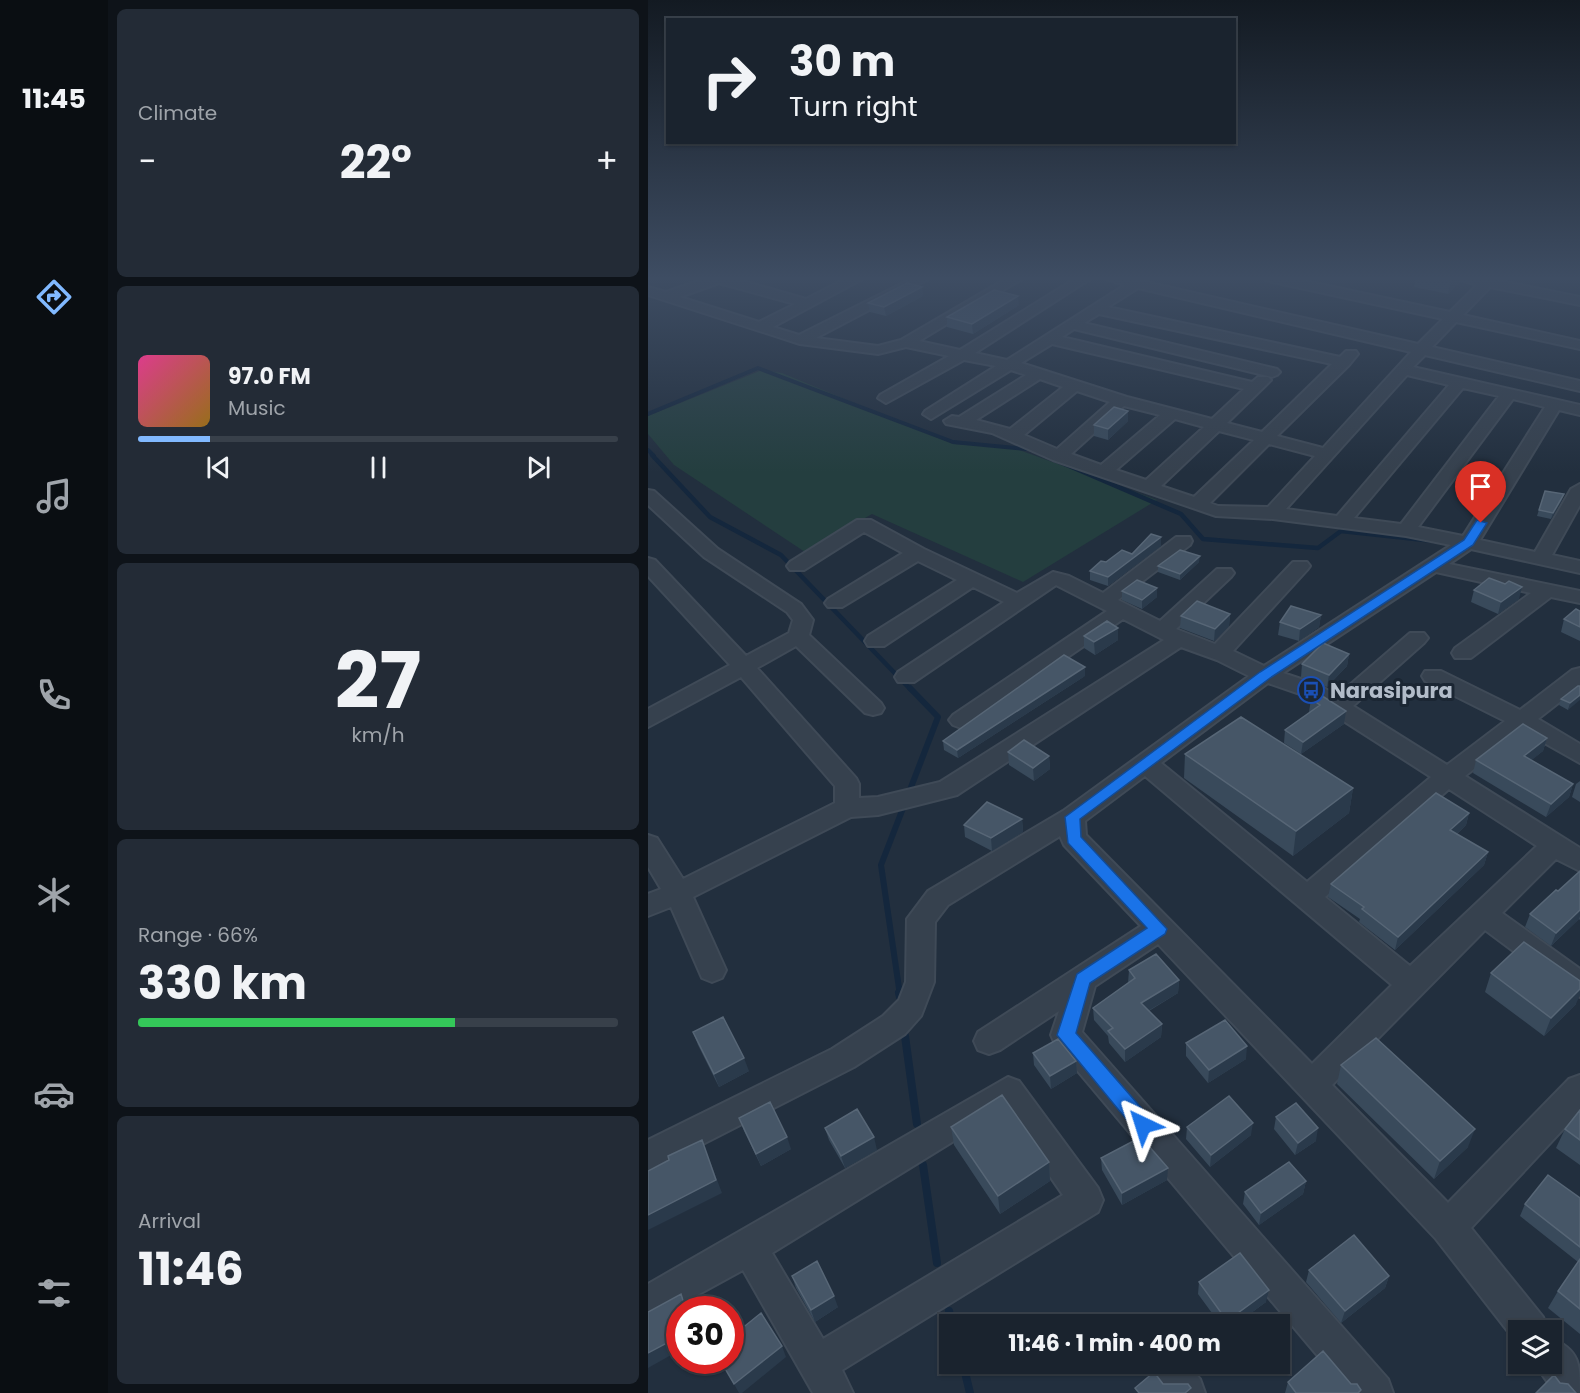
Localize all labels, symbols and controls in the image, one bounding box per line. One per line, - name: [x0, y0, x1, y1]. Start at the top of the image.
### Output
- text: 30 m: [789, 32, 895, 91]
- icon: right: [690, 42, 768, 120]
- text: 11:45: [22, 80, 86, 117]
- text: Turn right: [789, 88, 918, 125]
- text: Climate: [138, 99, 217, 127]
- text: 22°: [340, 131, 412, 194]
- text: −: [138, 138, 156, 185]
- text: +: [595, 138, 618, 185]
- icon: directions: [33, 276, 75, 318]
- text: 97.0 FM: [228, 361, 311, 392]
- text: Music: [228, 394, 286, 422]
- icon: previous: [202, 451, 235, 484]
- icon: pause: [362, 451, 395, 484]
- icon: next: [522, 451, 555, 484]
- pin: [1455, 461, 1506, 523]
- icon: arrive: [1464, 470, 1497, 503]
- icon: music: [33, 475, 75, 517]
- text: 27: [335, 626, 421, 735]
- icon: phone: [33, 674, 75, 716]
- bus stop icon: Narasipura: [1296, 675, 1326, 705]
- place label: Narasipura: [1330, 676, 1453, 705]
- text: km/h: [351, 721, 405, 749]
- icon: climate: [33, 874, 75, 916]
- text: Range · 66%: [138, 921, 258, 949]
- text: 330 km: [138, 952, 307, 1015]
- icon: car: [33, 1073, 75, 1115]
- position arrow: [1111, 1093, 1175, 1157]
- text: Arrival: [138, 1207, 201, 1235]
- text: 11:46: [138, 1238, 244, 1301]
- icon: filters: [33, 1272, 75, 1314]
- speed limit sign: 30: [666, 1296, 744, 1374]
- map controls: [1508, 1320, 1562, 1374]
- button: layers: [1508, 1320, 1562, 1374]
- text: 11:46 · 1 min · 400 m: [1008, 1328, 1221, 1359]

